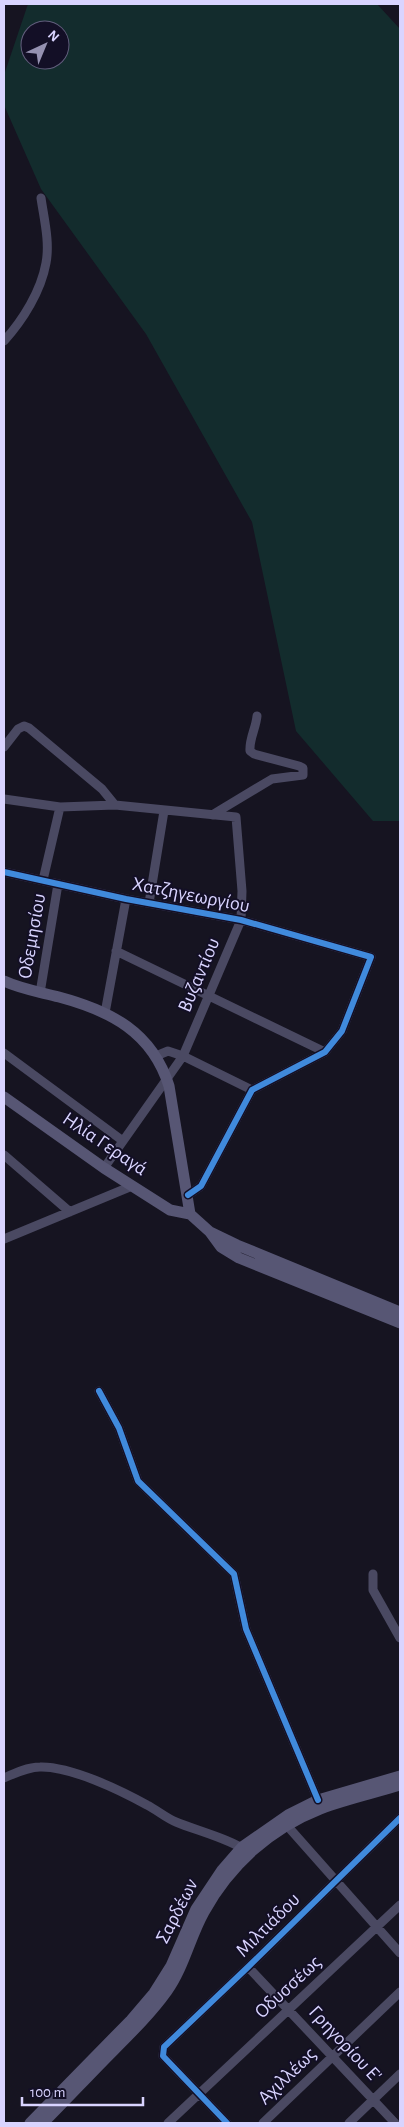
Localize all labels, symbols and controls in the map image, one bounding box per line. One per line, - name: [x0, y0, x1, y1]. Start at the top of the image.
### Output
- north arrow: [20, 20, 70, 70]
- text: N: [45, 28, 62, 45]
- street label: Χατζηγεωργίου: [131, 874, 251, 916]
- street label: Οδεμησίου: [15, 892, 49, 980]
- street label: Βυζαντίου: [174, 935, 224, 1015]
- street label: Ηλία Γεραγά: [59, 1108, 151, 1180]
- street label: Σαρδέων: [152, 1875, 202, 1947]
- street label: Μιλτιάδου: [232, 1889, 304, 1961]
- street label: Οδυσσέως: [251, 1952, 325, 2022]
- street label: Γρηγορίου Ε': [305, 2002, 385, 2086]
- street label: Αχιλλέως: [254, 2044, 320, 2108]
- scale bar: [22, 2074, 144, 2106]
- text: 100 m: [30, 2085, 65, 2100]

